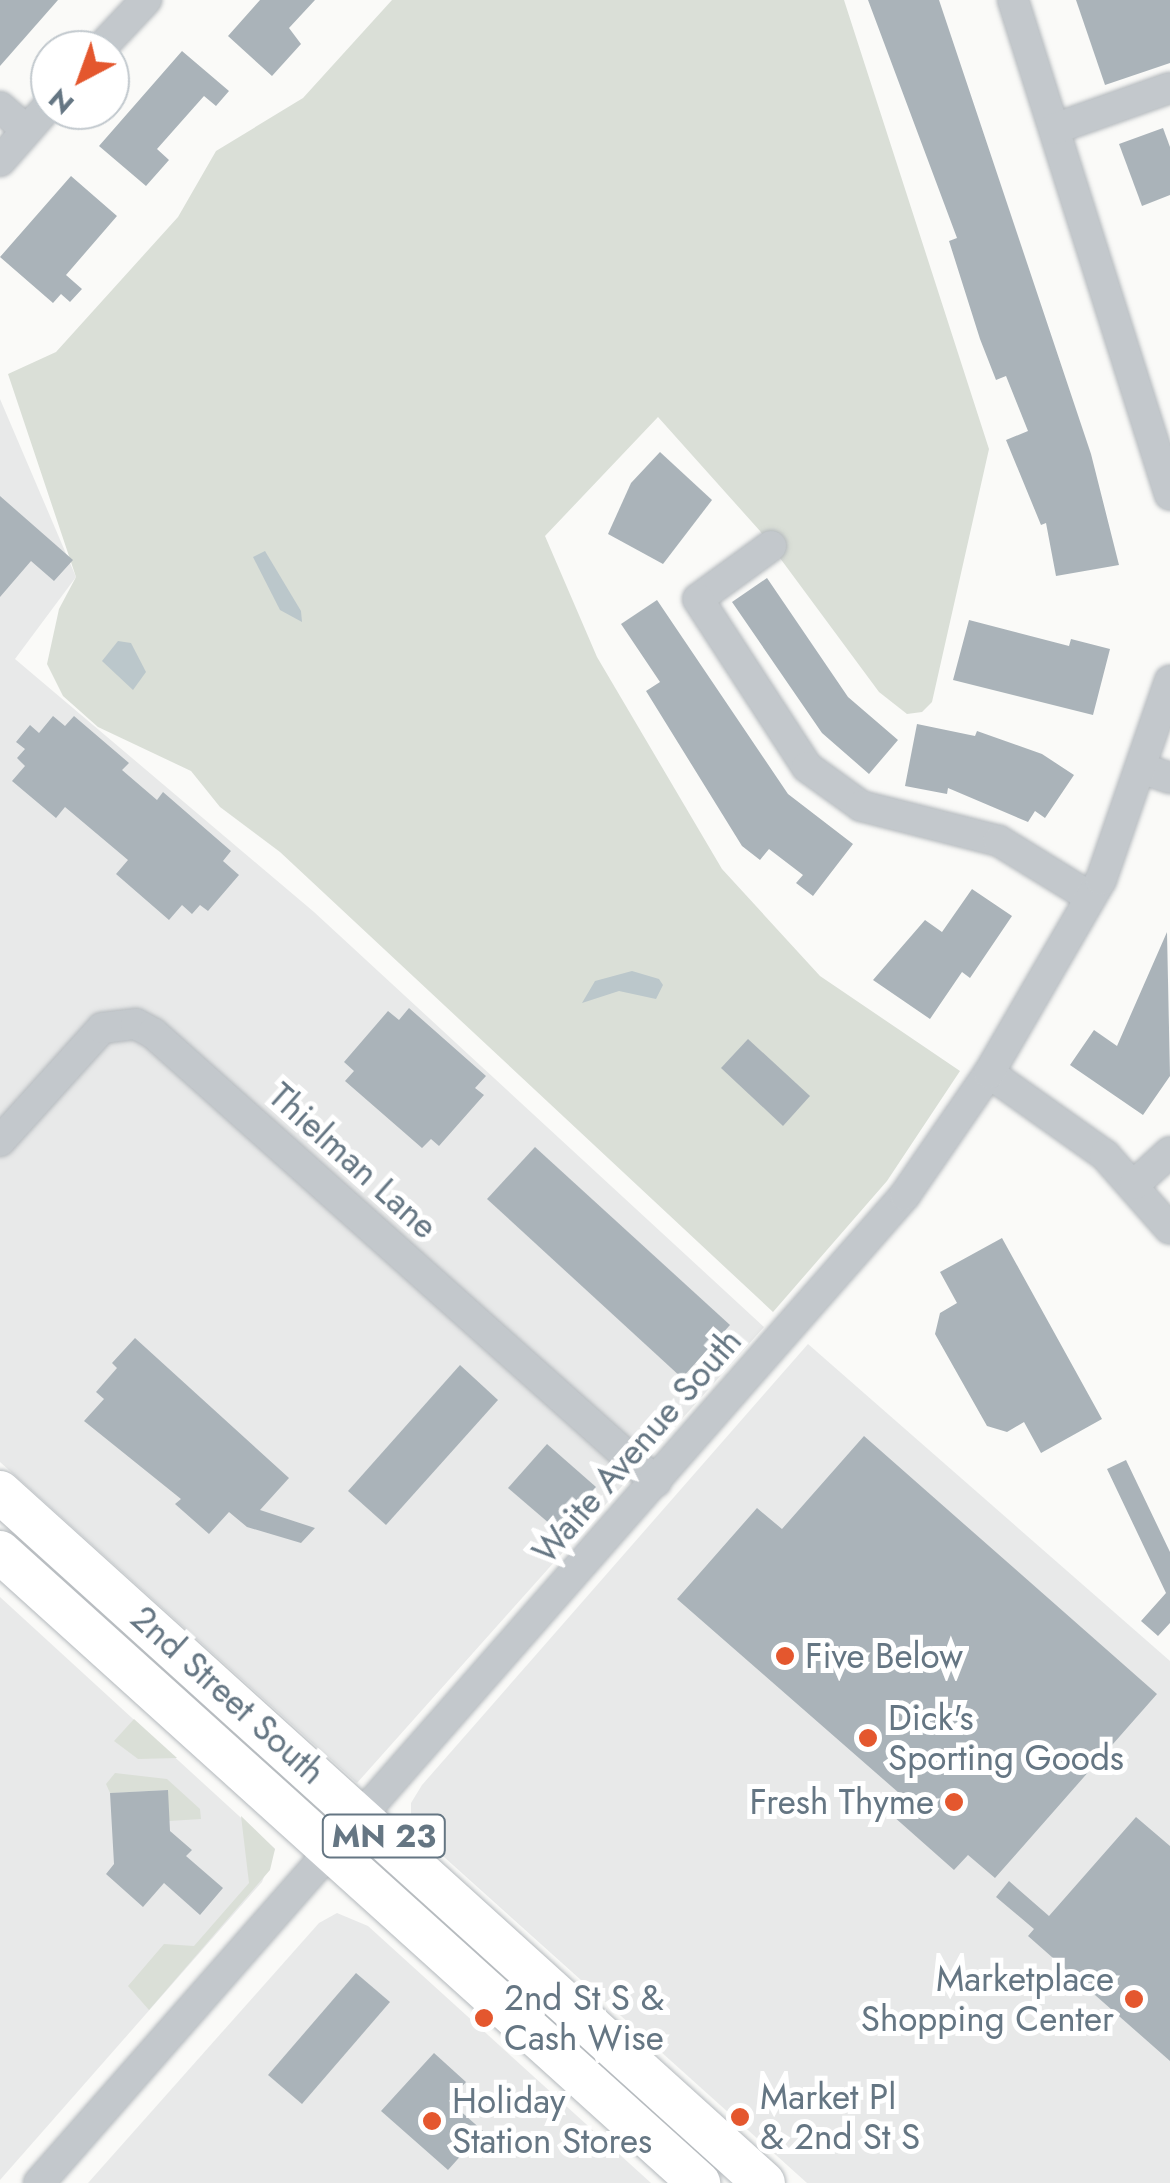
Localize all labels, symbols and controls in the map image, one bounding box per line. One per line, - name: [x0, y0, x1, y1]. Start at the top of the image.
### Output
- north arrow: [30, 30, 130, 130]
- text: N: [39, 79, 83, 124]
- street label: Thielman Lane: [260, 1075, 446, 1247]
- street label: Waite Avenue South: [524, 1320, 750, 1572]
- street label: 2nd Street South: [122, 1597, 334, 1793]
- place label: Five Below: [805, 1635, 963, 1677]
- marker: Five Below: [774, 1645, 796, 1667]
- place label: Dick's Sporting Goods: [888, 1697, 1124, 1779]
- marker: Dick's Sporting Goods: [857, 1727, 879, 1749]
- place label: Fresh Thyme: [750, 1781, 934, 1823]
- marker: Fresh Thyme: [943, 1791, 965, 1813]
- road number: MN 23: [322, 1809, 446, 1863]
- place label: Marketplace Shopping Center: [861, 1958, 1114, 2040]
- place label: 2nd St S & Cash Wise: [504, 1977, 664, 2059]
- marker: Marketplace Shopping Center: [1123, 1988, 1145, 2010]
- marker: 2nd St S & Cash Wise: [473, 2007, 495, 2029]
- place label: Market Pl & 2nd St S: [760, 2076, 920, 2158]
- place label: Holiday Station Stores: [452, 2080, 652, 2162]
- marker: Market Pl & 2nd St S: [729, 2106, 751, 2128]
- marker: Holiday Station Stores: [421, 2110, 443, 2132]

